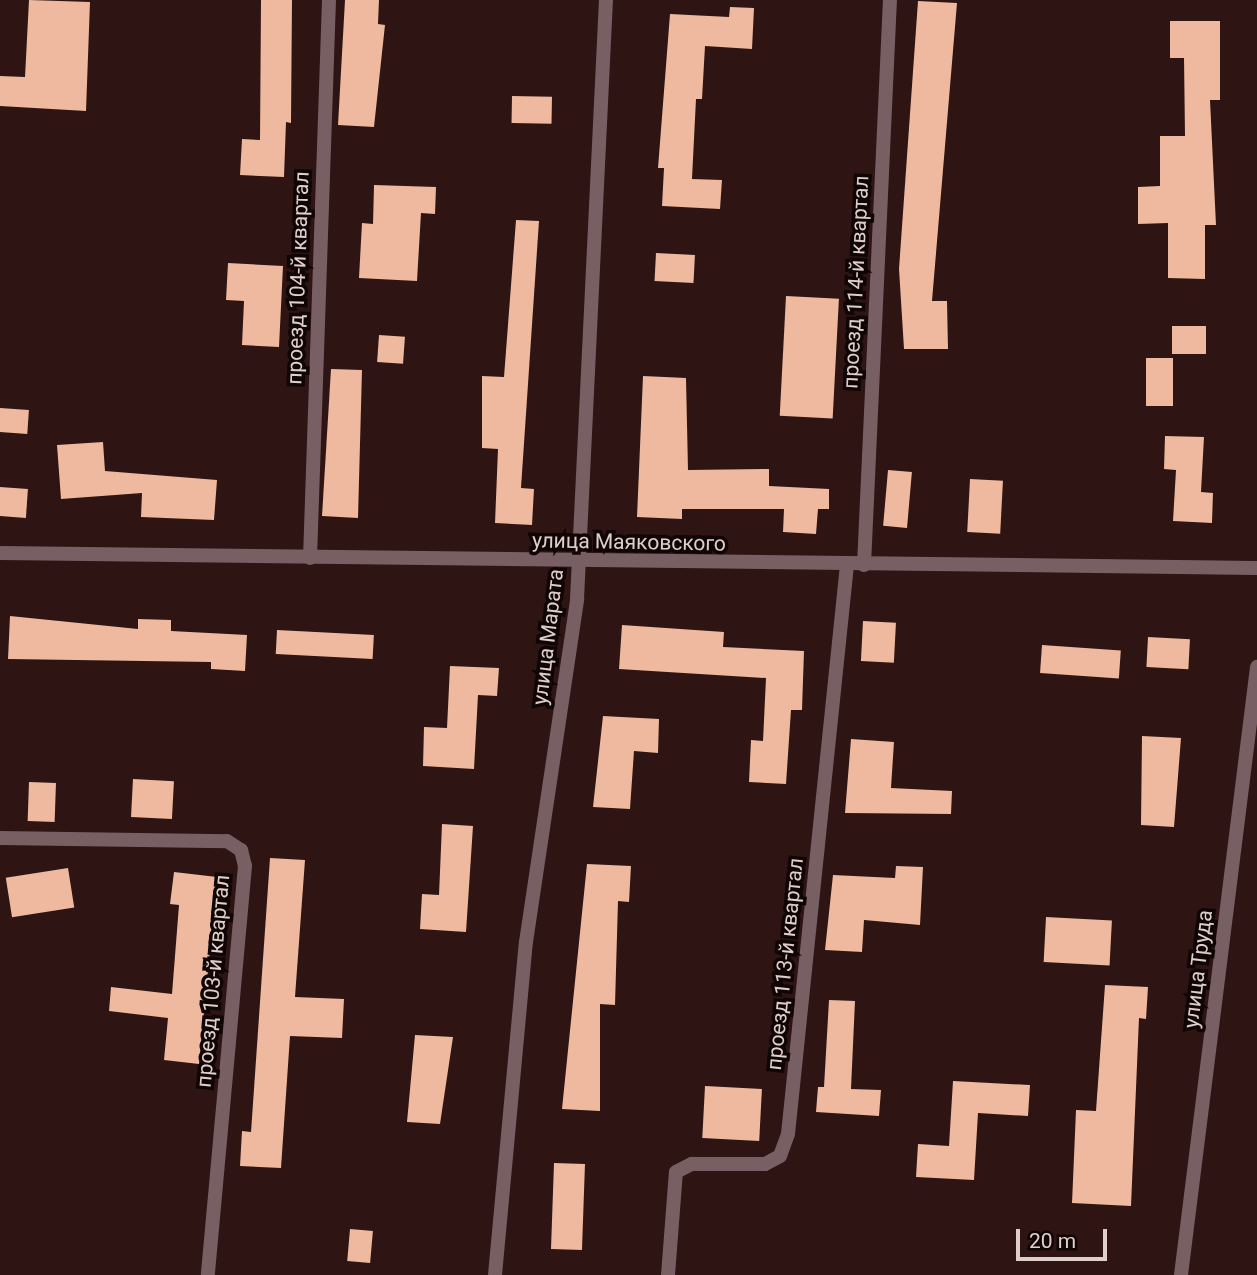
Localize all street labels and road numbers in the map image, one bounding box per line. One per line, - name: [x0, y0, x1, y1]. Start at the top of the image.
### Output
- street label: проезд 104-й квартал: [282, 171, 314, 385]
- street label: проезд 114-й квартал: [838, 175, 874, 389]
- street label: улица Маяковского: [532, 528, 726, 556]
- street label: улица Марата: [527, 567, 569, 707]
- street label: проезд 113-й квартал: [761, 857, 809, 1071]
- street label: проезд 103-й квартал: [191, 874, 235, 1088]
- street label: улица Труда: [1178, 908, 1218, 1030]

